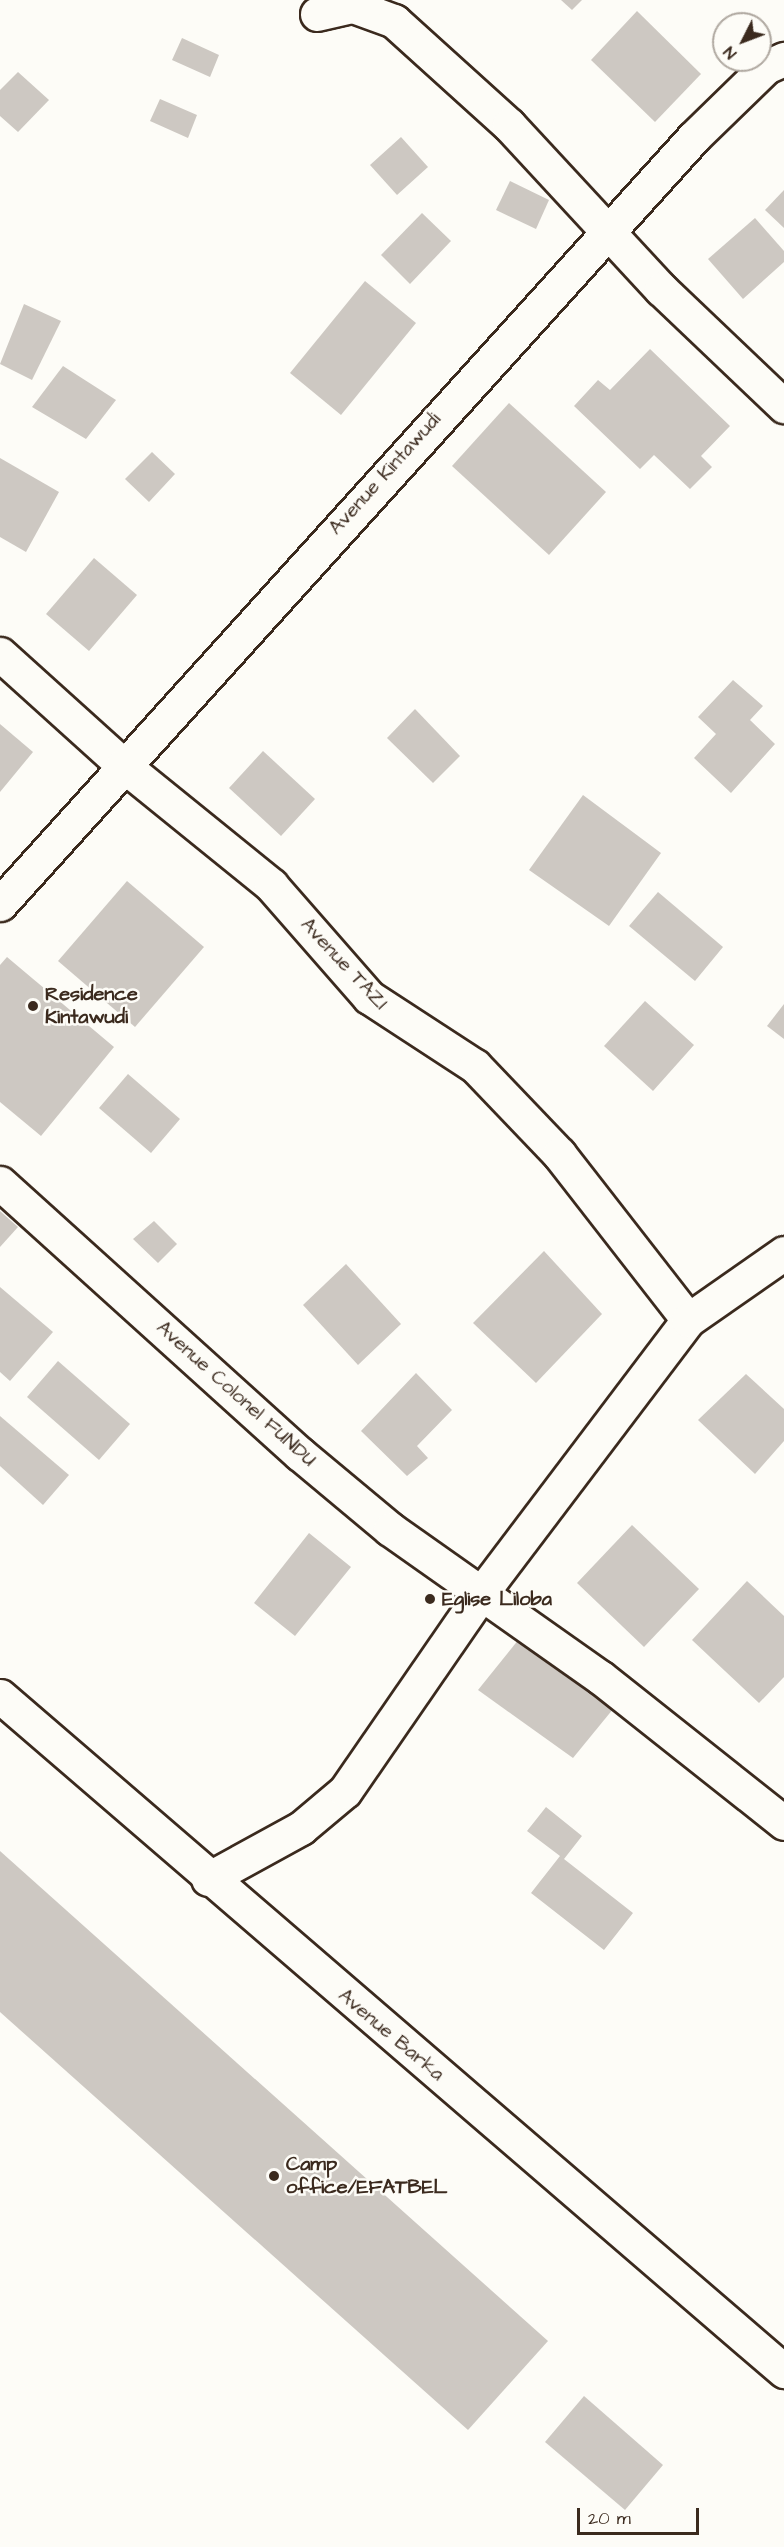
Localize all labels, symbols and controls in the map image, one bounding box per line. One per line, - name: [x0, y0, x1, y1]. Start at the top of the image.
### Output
- north arrow: [712, 12, 772, 72]
- text: N: [719, 42, 742, 64]
- street label: Avenue Kintawudi: [324, 408, 446, 540]
- street label: Avenue TAZI: [295, 913, 393, 1015]
- place label: Residence Kintawudi: [45, 982, 138, 1029]
- marker: Residence Kintawudi: [26, 999, 40, 1013]
- street label: Avenue Colonel FUNDU: [151, 1316, 321, 1472]
- place label: Eglise Liloba: [442, 1587, 552, 1611]
- marker: Eglise Liloba: [423, 1592, 437, 1606]
- street label: Avenue Barka: [333, 1984, 449, 2086]
- place label: Camp office/EFATBEL: [286, 2152, 447, 2199]
- marker: Camp office/EFATBEL: [267, 2169, 281, 2183]
- scale bar: [580, 2496, 702, 2534]
- text: 20 m: [588, 2506, 631, 2531]

